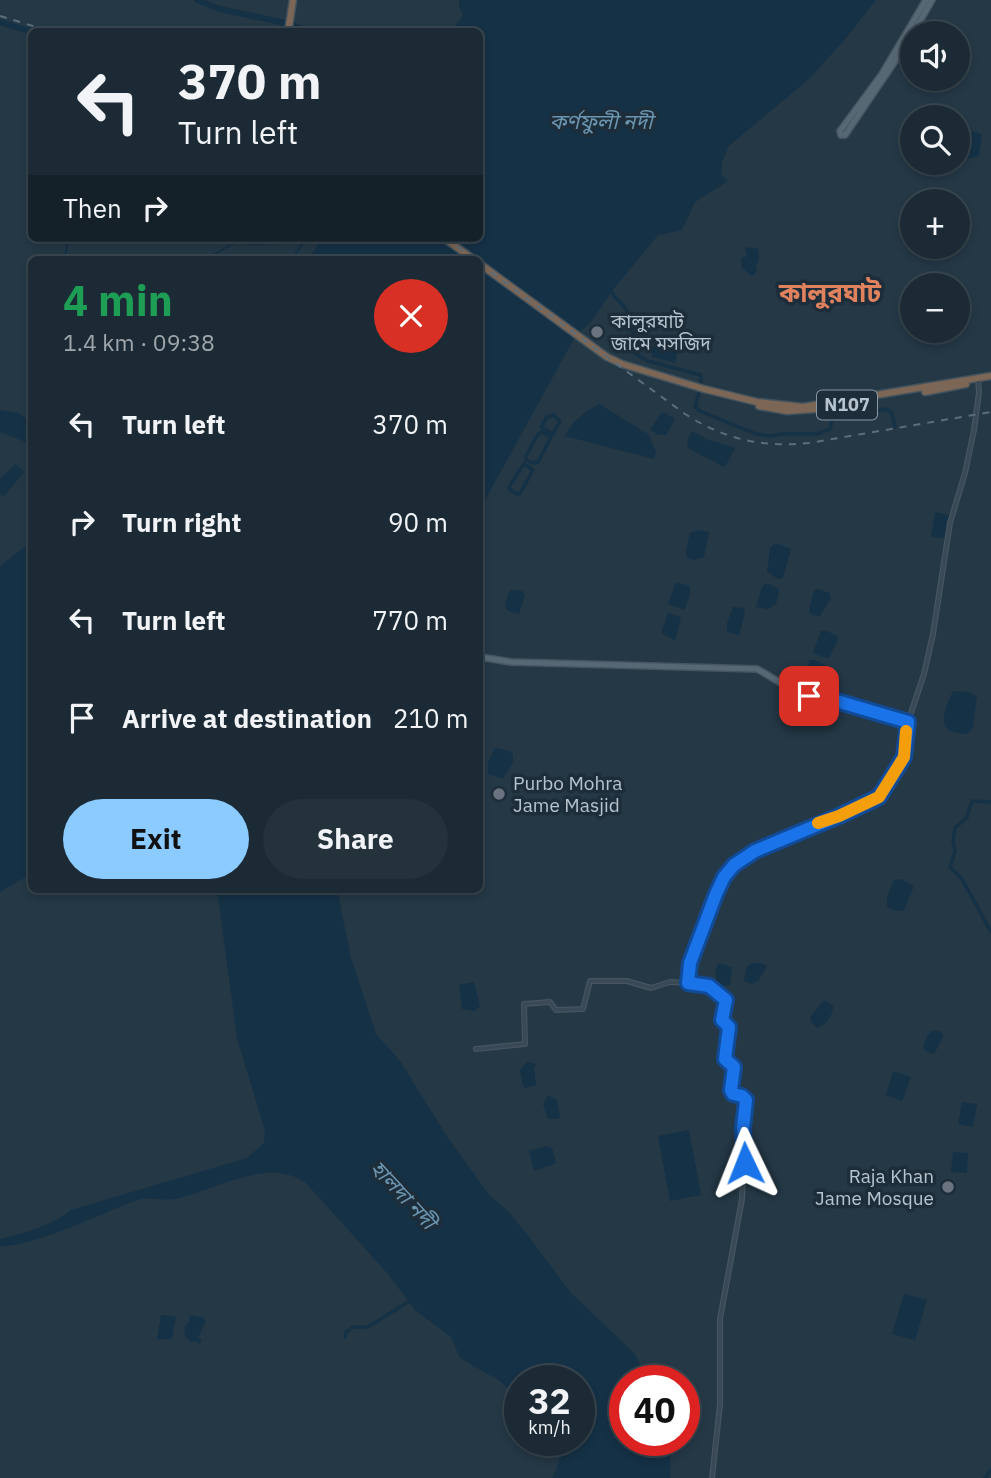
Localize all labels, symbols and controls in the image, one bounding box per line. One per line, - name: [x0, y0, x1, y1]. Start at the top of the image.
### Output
- map controls: [900, 21, 970, 343]
- button: sound: [900, 21, 970, 91]
- text: 370 m: [178, 49, 322, 112]
- icon: left: [63, 56, 154, 147]
- button: search: [900, 105, 970, 175]
- water label: কর্ণফুলী নদী: [549, 107, 657, 135]
- text: Turn left: [178, 111, 298, 153]
- icon: right: [136, 189, 174, 227]
- button: +: [900, 189, 970, 259]
- text: Then: [63, 191, 122, 225]
- text: 4 min: [63, 273, 173, 328]
- button: −: [900, 273, 970, 343]
- district label: কালুরঘাট: [778, 275, 881, 310]
- button: close: [374, 279, 448, 353]
- place label: কালুরঘাট জামে মসজিদ: [610, 309, 711, 355]
- marker: কালুরঘাট জামে মসজিদ: [589, 324, 605, 340]
- text: 1.4 km · 09:38: [63, 327, 215, 357]
- road number: N107: [817, 390, 877, 419]
- icon: left: [63, 405, 101, 443]
- text: Turn left: [122, 407, 225, 441]
- text: 370 m: [372, 407, 448, 441]
- icon: right: [63, 503, 101, 541]
- text: Turn right: [122, 505, 241, 539]
- text: 90 m: [388, 505, 448, 539]
- icon: left: [63, 601, 101, 639]
- text: Turn left: [122, 603, 225, 637]
- text: 770 m: [372, 603, 448, 637]
- pin: [779, 666, 839, 726]
- icon: arrive: [790, 677, 828, 715]
- icon: arrive: [63, 699, 101, 737]
- text: Arrive at destination: [122, 701, 372, 735]
- text: 210 m: [393, 701, 469, 735]
- place label: Purbo Mohra Jame Masjid: [513, 771, 622, 817]
- marker: Purbo Mohra Jame Masjid: [491, 786, 507, 802]
- button: Exit: [63, 799, 249, 879]
- button: Share: [263, 799, 448, 879]
- position arrow: [708, 1126, 782, 1200]
- water label: হালদা নদী: [365, 1154, 446, 1238]
- place label: Raja Khan Jame Mosque: [815, 1164, 934, 1210]
- marker: Raja Khan Jame Mosque: [940, 1179, 956, 1195]
- speed limit sign: 40: [609, 1365, 700, 1456]
- text: 32: [528, 1378, 571, 1424]
- text: km/h: [528, 1416, 571, 1439]

